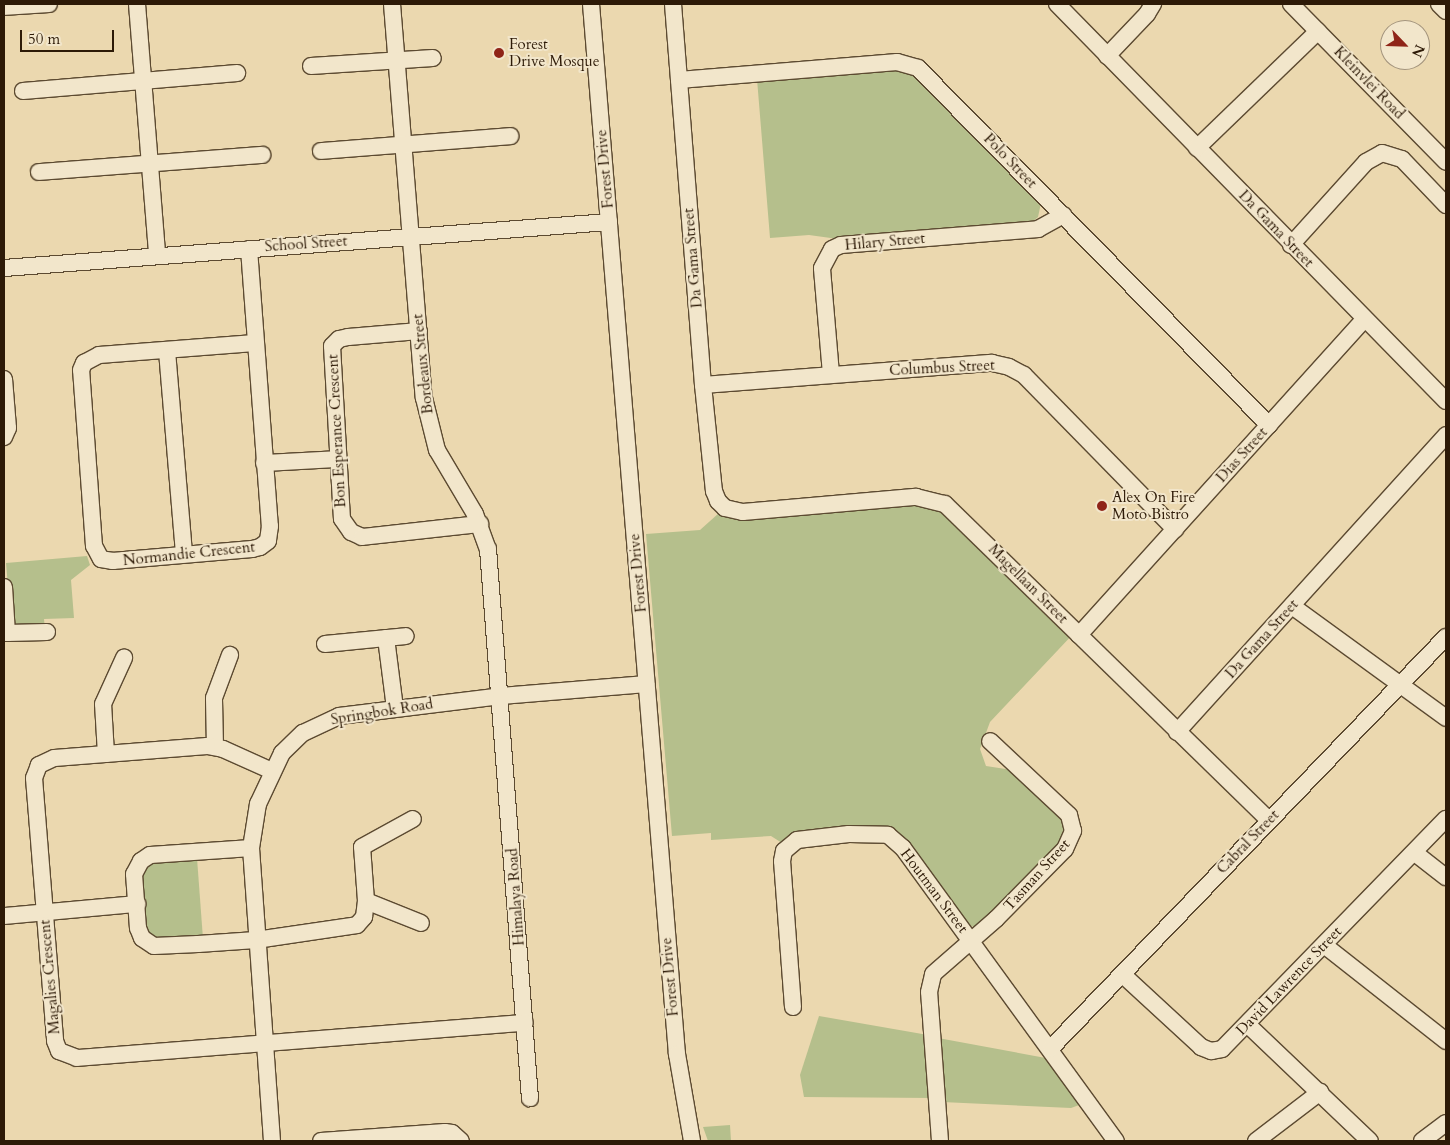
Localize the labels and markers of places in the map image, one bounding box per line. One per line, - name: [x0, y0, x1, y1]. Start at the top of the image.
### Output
- place label: Forest Drive Mosque: [509, 35, 600, 70]
- marker: Forest Drive Mosque: [493, 47, 505, 59]
- place label: Alex On Fire Moto Bistro: [1112, 488, 1195, 523]
- marker: Alex On Fire Moto Bistro: [1096, 500, 1108, 512]

